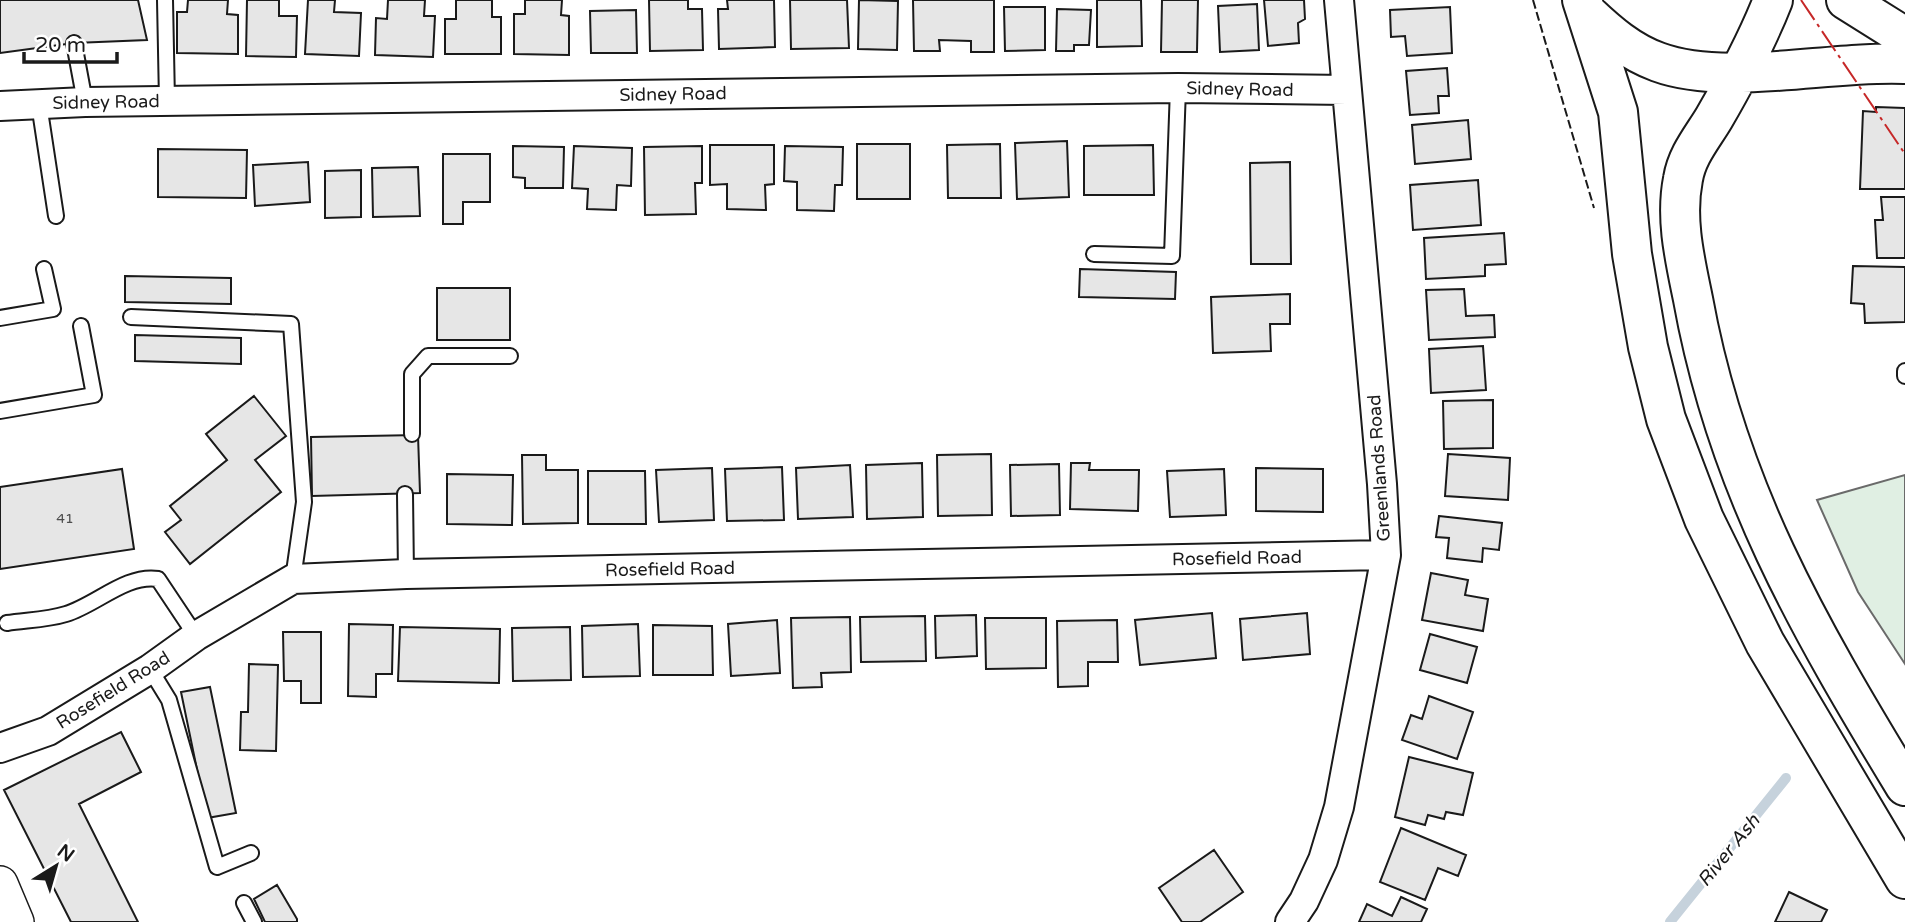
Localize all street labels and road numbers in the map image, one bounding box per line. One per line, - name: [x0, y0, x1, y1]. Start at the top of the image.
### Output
- street label: Sidney Road: [1186, 77, 1294, 101]
- street label: Sidney Road: [619, 82, 727, 106]
- street label: Sidney Road: [52, 90, 160, 114]
- street label: Greenlands Road: [1363, 394, 1395, 542]
- street label: Rosefield Road: [1172, 546, 1302, 570]
- street label: Rosefield Road: [605, 557, 735, 581]
- street label: Rosefield Road: [52, 646, 174, 734]

